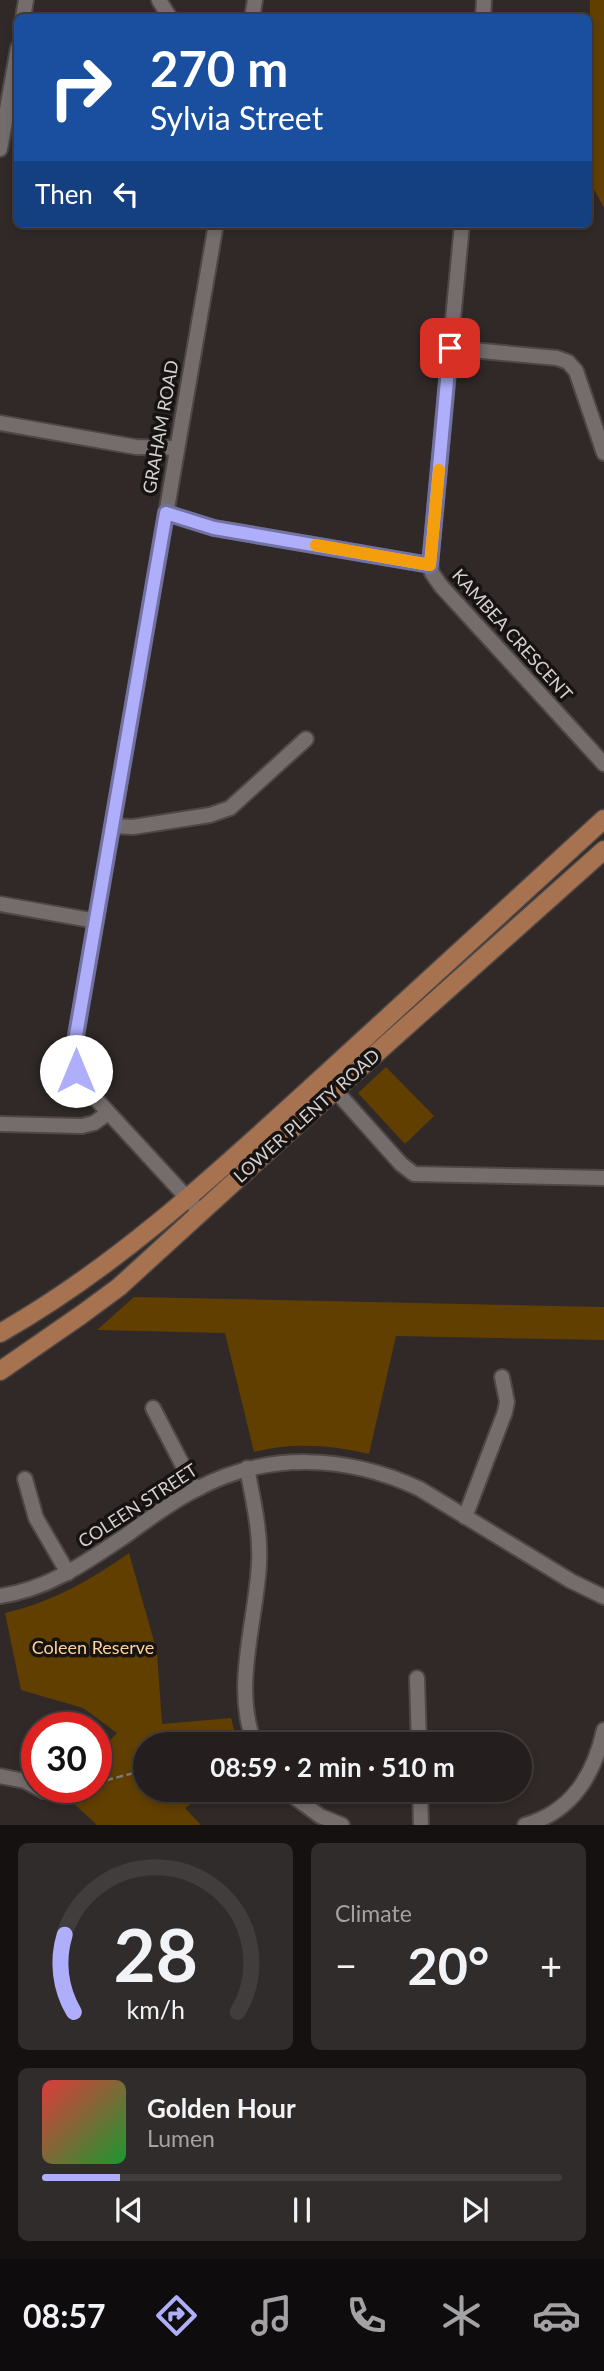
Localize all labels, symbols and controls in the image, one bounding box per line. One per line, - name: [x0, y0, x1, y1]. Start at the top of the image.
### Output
- text: 270 m: [150, 39, 288, 97]
- icon: right: [35, 42, 126, 133]
- text: Sylvia Street: [150, 98, 323, 137]
- icon: left: [107, 175, 145, 213]
- text: Then: [35, 178, 93, 210]
- pin: [420, 318, 480, 378]
- icon: arrive: [431, 329, 469, 367]
- street label: GRAHAM ROAD: [137, 358, 183, 495]
- street label: KAMBEA CRESCENT: [448, 564, 578, 705]
- position arrow: [39, 1034, 113, 1108]
- street label: LOWER PLENTY ROAD: [229, 1044, 384, 1187]
- street label: COLEEN STREET: [74, 1458, 201, 1552]
- park label: Coleen Reserve: [32, 1636, 154, 1658]
- speed limit sign: 30: [21, 1712, 112, 1803]
- text: 08:59 · 2 min · 510 m: [210, 1751, 455, 1783]
- text: Climate: [335, 1899, 412, 1927]
- text: 28: [113, 1911, 198, 1999]
- text: 20°: [408, 1934, 489, 1996]
- text: −: [335, 1942, 357, 1988]
- text: +: [540, 1942, 562, 1988]
- text: km/h: [126, 1994, 185, 2024]
- text: Golden Hour: [147, 2092, 296, 2124]
- text: Lumen: [147, 2124, 215, 2152]
- icon: previous: [110, 2191, 148, 2229]
- icon: pause: [283, 2191, 321, 2229]
- icon: next: [456, 2191, 494, 2229]
- icon: directions: [152, 2291, 201, 2340]
- icon: music: [247, 2291, 296, 2340]
- icon: phone: [342, 2291, 391, 2340]
- icon: climate: [437, 2291, 486, 2340]
- icon: car: [532, 2291, 581, 2340]
- text: 08:57: [23, 2296, 106, 2335]

